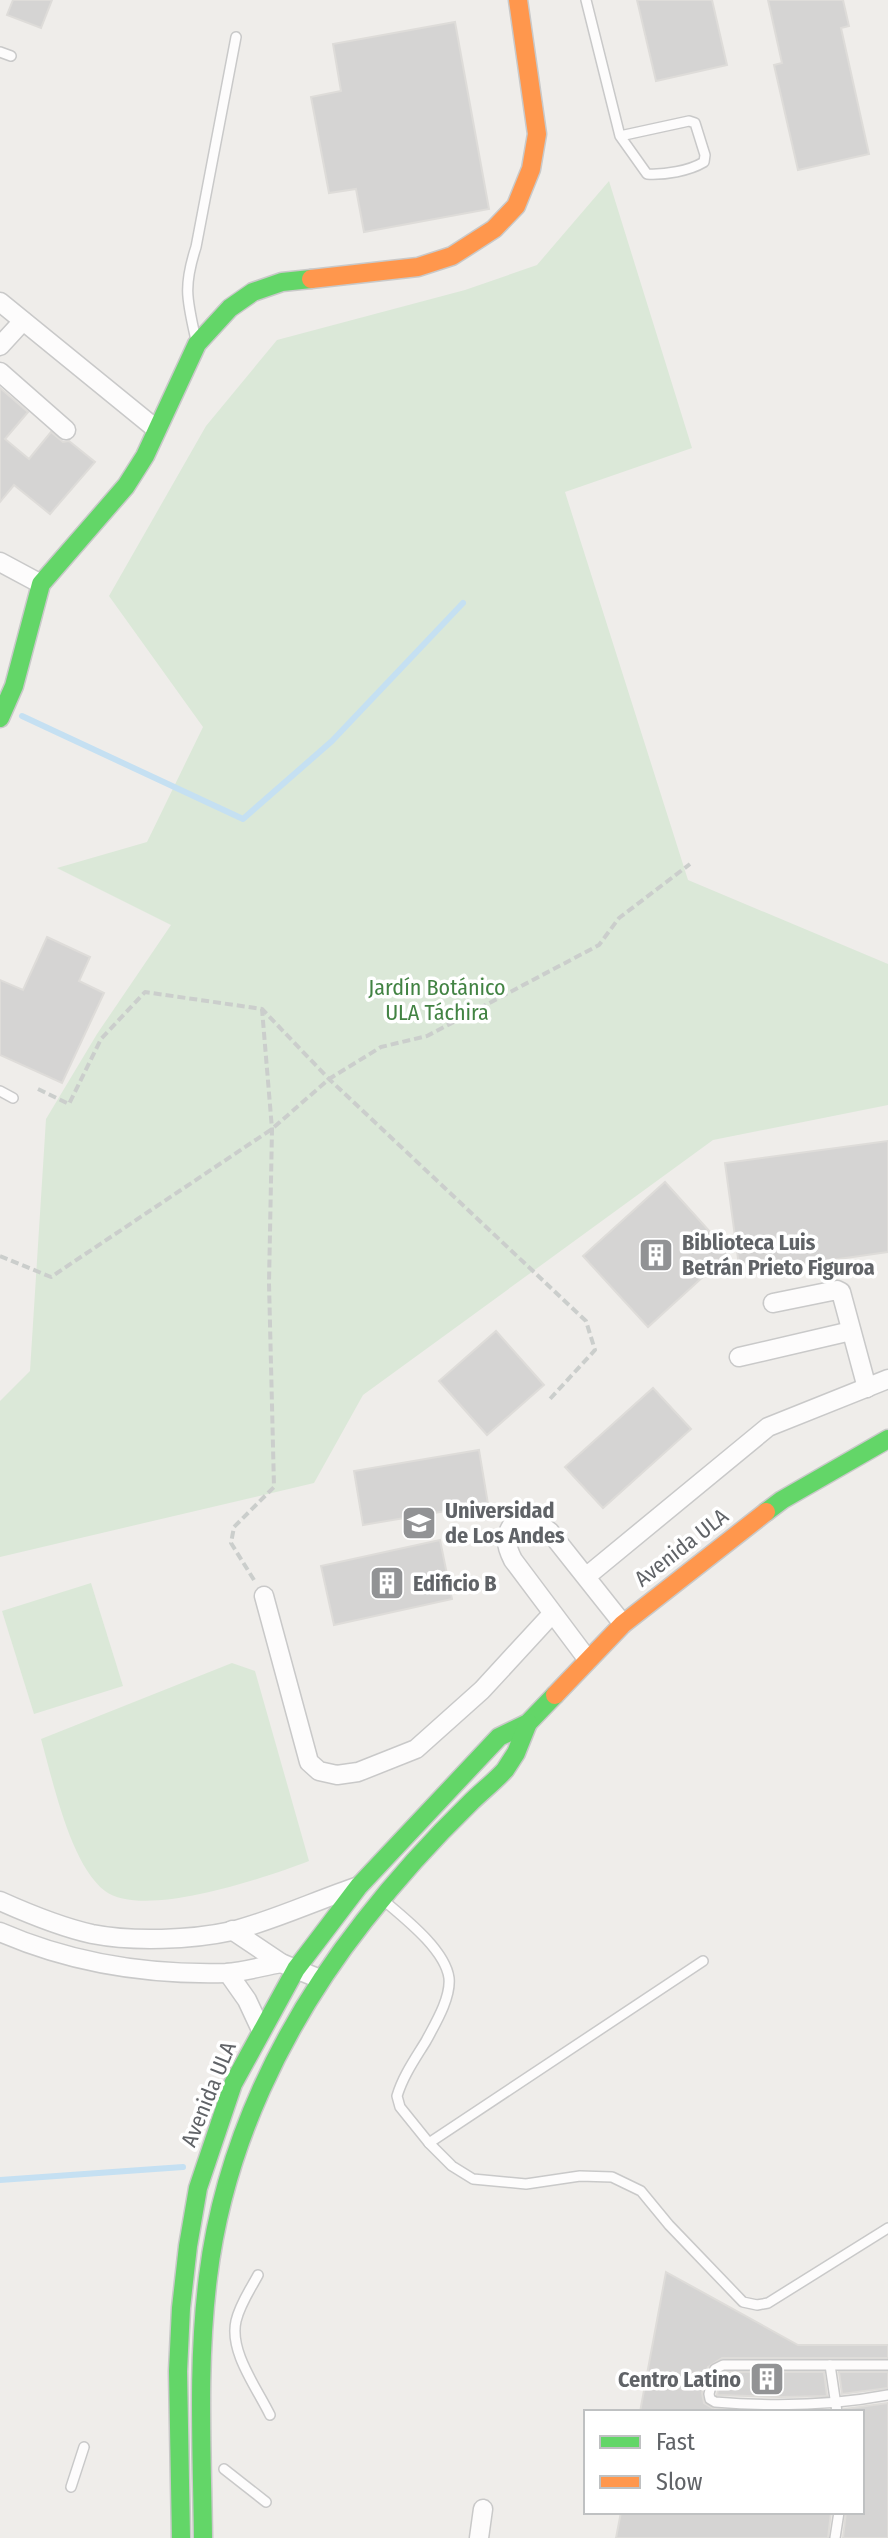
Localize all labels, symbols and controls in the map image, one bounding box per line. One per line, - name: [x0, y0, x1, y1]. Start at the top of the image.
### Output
- park label: Jardín Botánico ULA Táchira: [368, 974, 506, 1026]
- place label: Biblioteca Luis Betrán Prieto Figuroa: [682, 1229, 875, 1281]
- building icon: Biblioteca Luis Betrán Prieto Figuroa: [637, 1236, 675, 1274]
- place label: Universidad de Los Andes: [445, 1497, 565, 1549]
- street label: Avenida ULA: [629, 1502, 734, 1592]
- school or university icon: Universidad de Los Andes: [400, 1504, 438, 1542]
- building icon: Edificio B: [368, 1564, 406, 1602]
- place label: Edificio B: [413, 1570, 497, 1597]
- street label: Avenida ULA: [175, 2037, 242, 2151]
- building icon: Centro Latino: [748, 2360, 786, 2398]
- place label: Centro Latino: [618, 2366, 741, 2393]
- legend: [584, 2410, 864, 2514]
- text: Fast: [656, 2428, 695, 2456]
- text: Slow: [656, 2468, 703, 2496]

